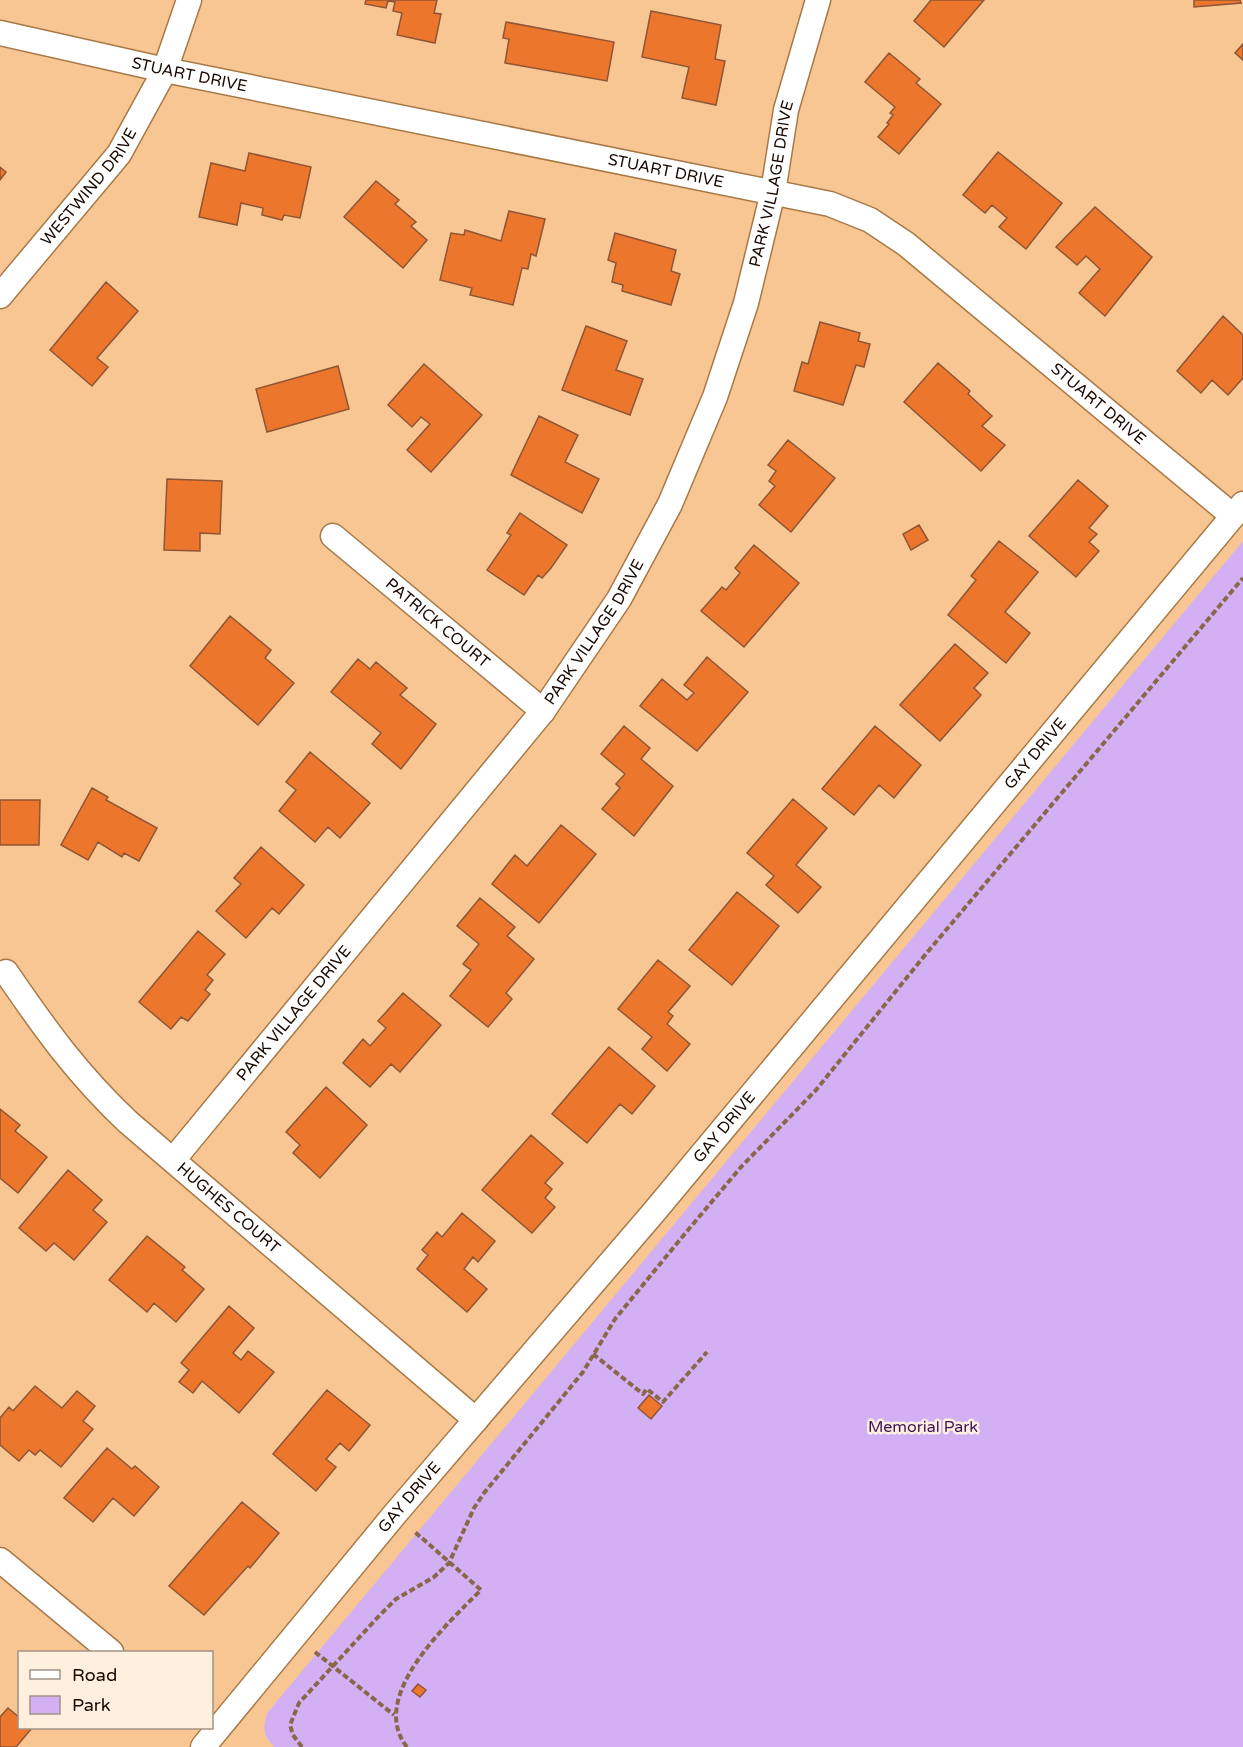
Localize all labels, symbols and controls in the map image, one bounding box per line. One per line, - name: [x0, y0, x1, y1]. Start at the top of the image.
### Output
- street label: STUART DRIVE: [130, 53, 249, 96]
- street label: PARK VILLAGE DRIVE: [745, 98, 798, 269]
- street label: WESTWIND DRIVE: [36, 125, 141, 250]
- street label: STUART DRIVE: [606, 150, 725, 192]
- street label: STUART DRIVE: [1047, 359, 1150, 449]
- street label: PARK VILLAGE DRIVE: [540, 556, 648, 709]
- street label: PATRICK COURT: [381, 574, 494, 672]
- street label: GAY DRIVE: [1000, 714, 1071, 793]
- street label: PARK VILLAGE DRIVE: [232, 942, 355, 1085]
- street label: GAY DRIVE: [689, 1087, 760, 1167]
- street label: HUGHES COURT: [173, 1158, 284, 1258]
- park label: Memorial Park: [868, 1417, 978, 1437]
- street label: GAY DRIVE: [374, 1458, 445, 1537]
- legend: [18, 1651, 213, 1729]
- text: Road: [72, 1664, 117, 1686]
- text: Park: [72, 1694, 111, 1716]

